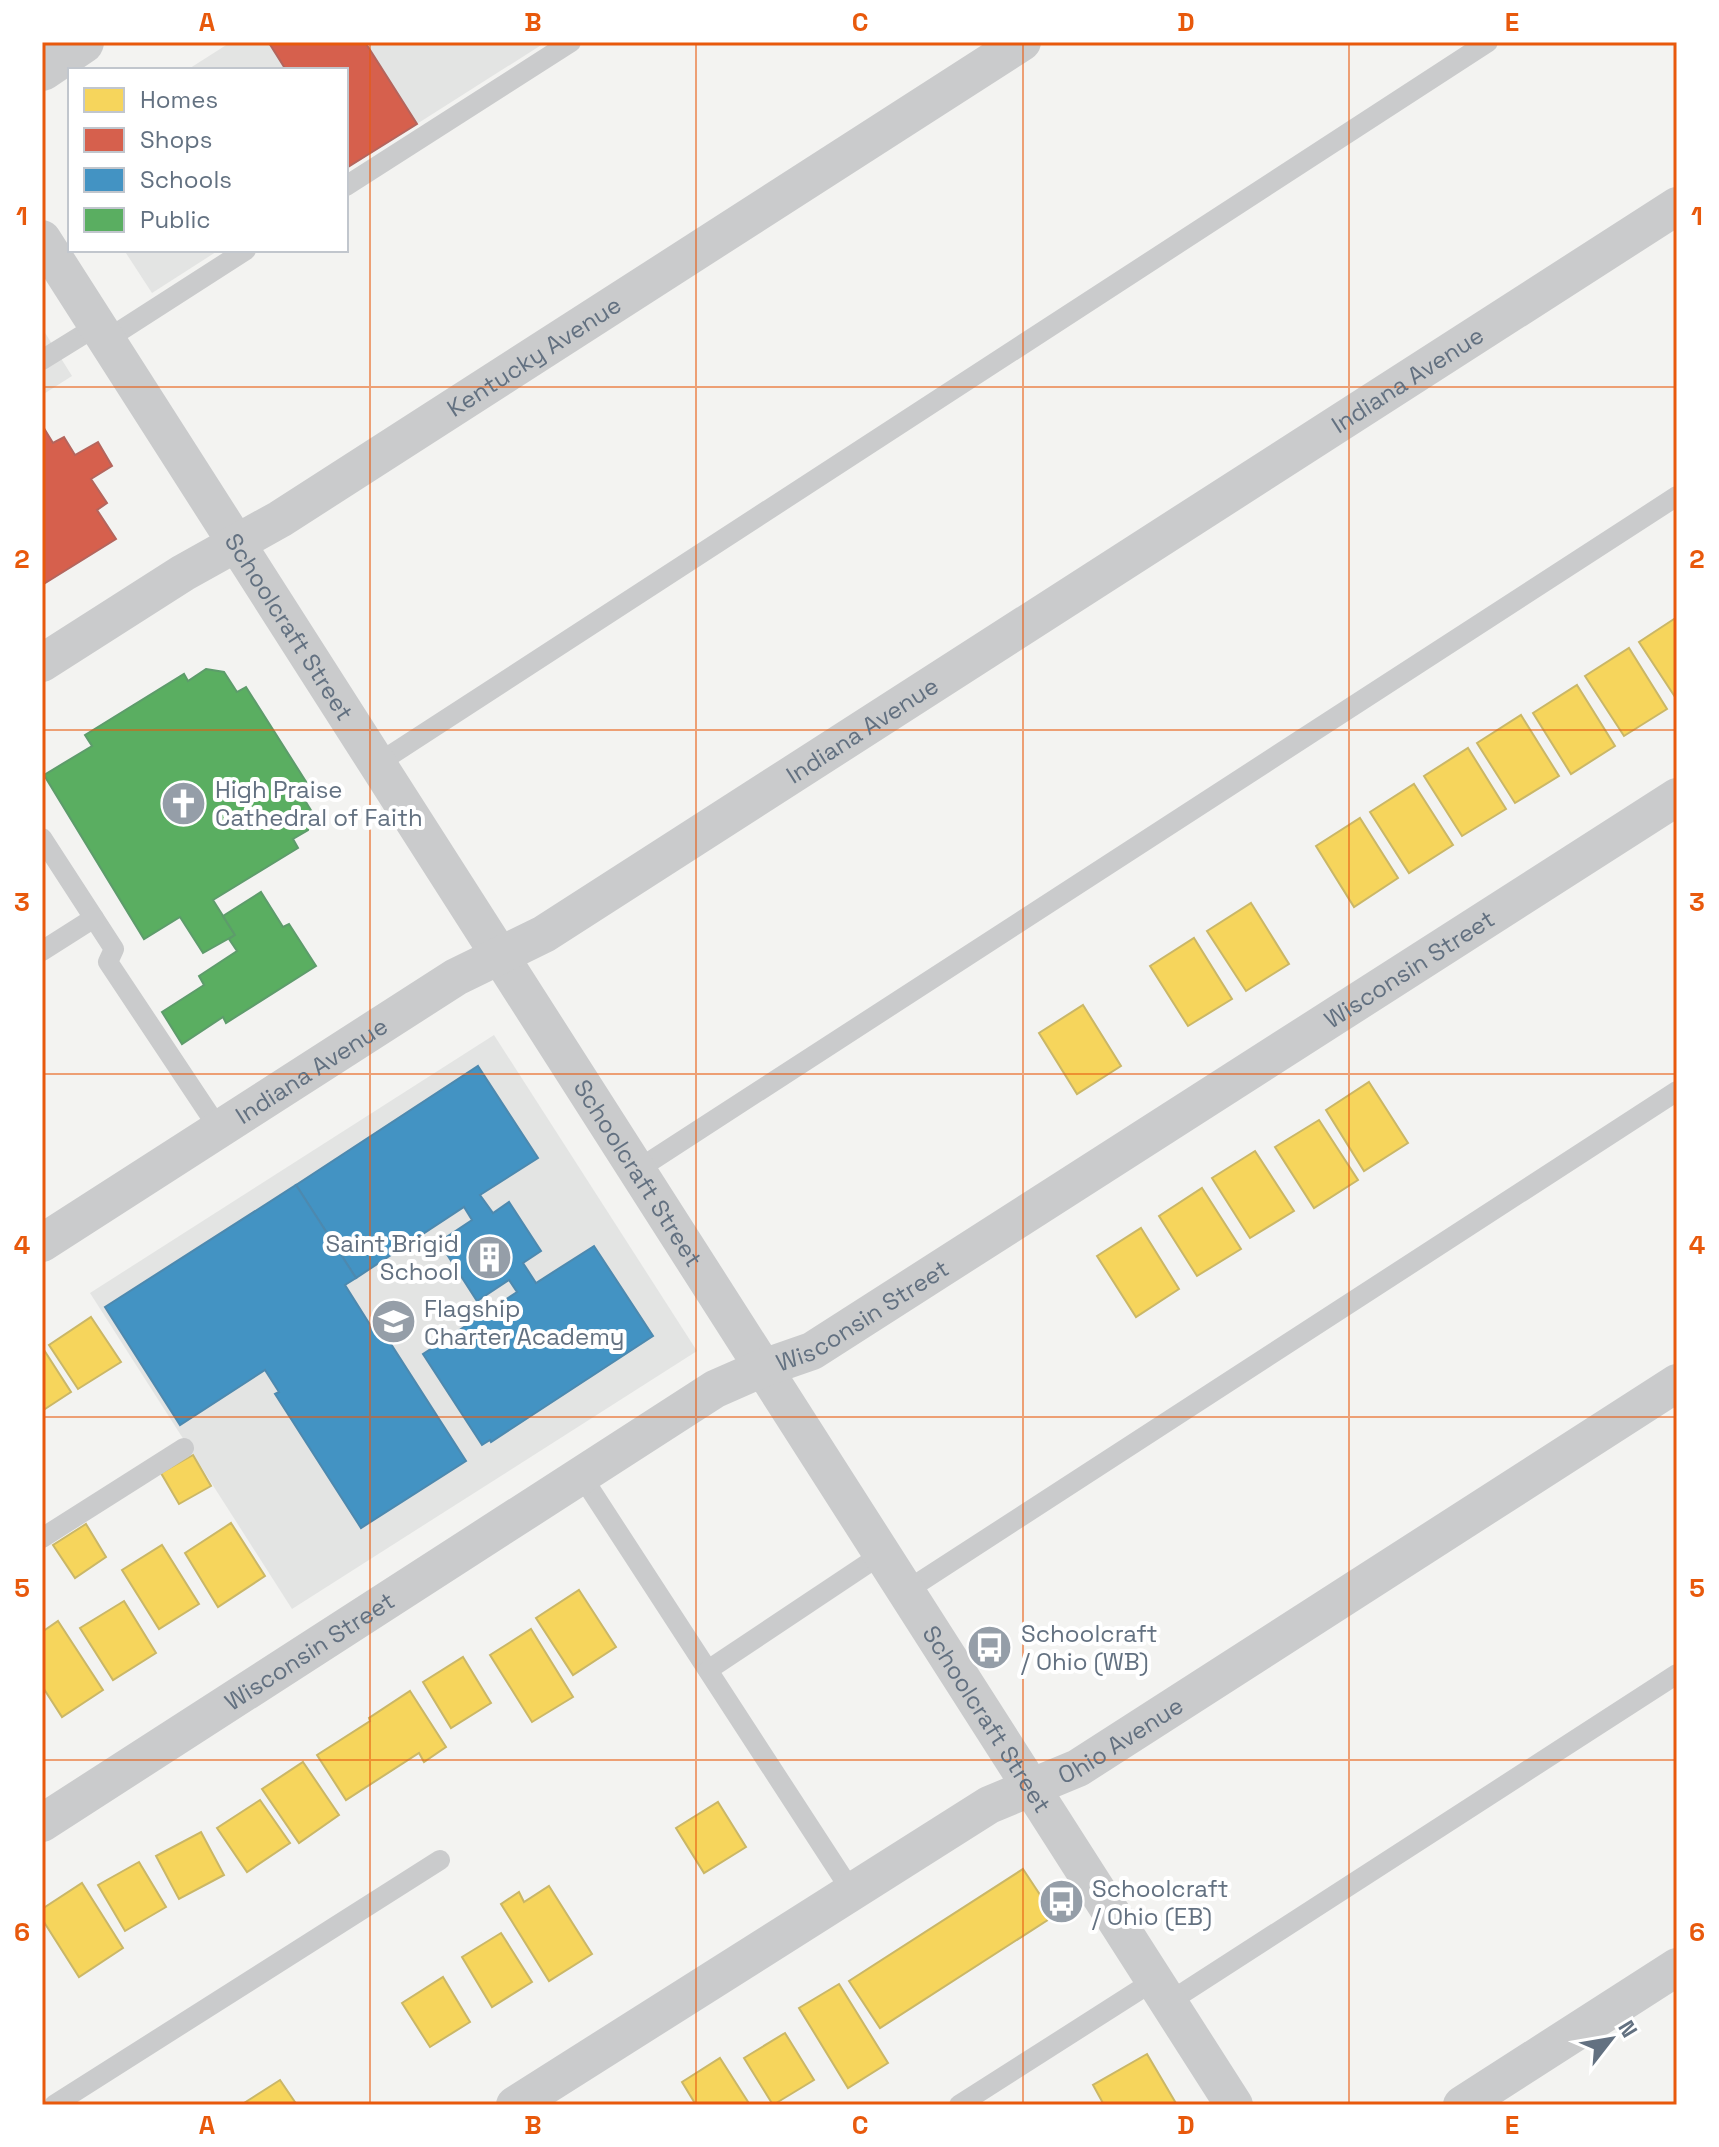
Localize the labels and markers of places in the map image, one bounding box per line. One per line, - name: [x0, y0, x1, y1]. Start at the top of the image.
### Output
- place label: High Praise Cathedral of Faith: [215, 774, 423, 833]
- church icon: High Praise Cathedral of Faith: [160, 779, 208, 827]
- place label: Saint Brigid School: [325, 1228, 459, 1287]
- building icon: Saint Brigid School: [466, 1233, 514, 1281]
- place label: Flagship Charter Academy: [424, 1293, 624, 1352]
- school or university icon: Flagship Charter Academy: [369, 1298, 417, 1346]
- place label: Schoolcraft / Ohio (WB): [1021, 1618, 1158, 1677]
- bus stop icon: Schoolcraft / Ohio (WB): [966, 1623, 1014, 1671]
- place label: Schoolcraft / Ohio (EB): [1092, 1873, 1229, 1932]
- bus stop icon: Schoolcraft / Ohio (EB): [1037, 1878, 1085, 1926]

